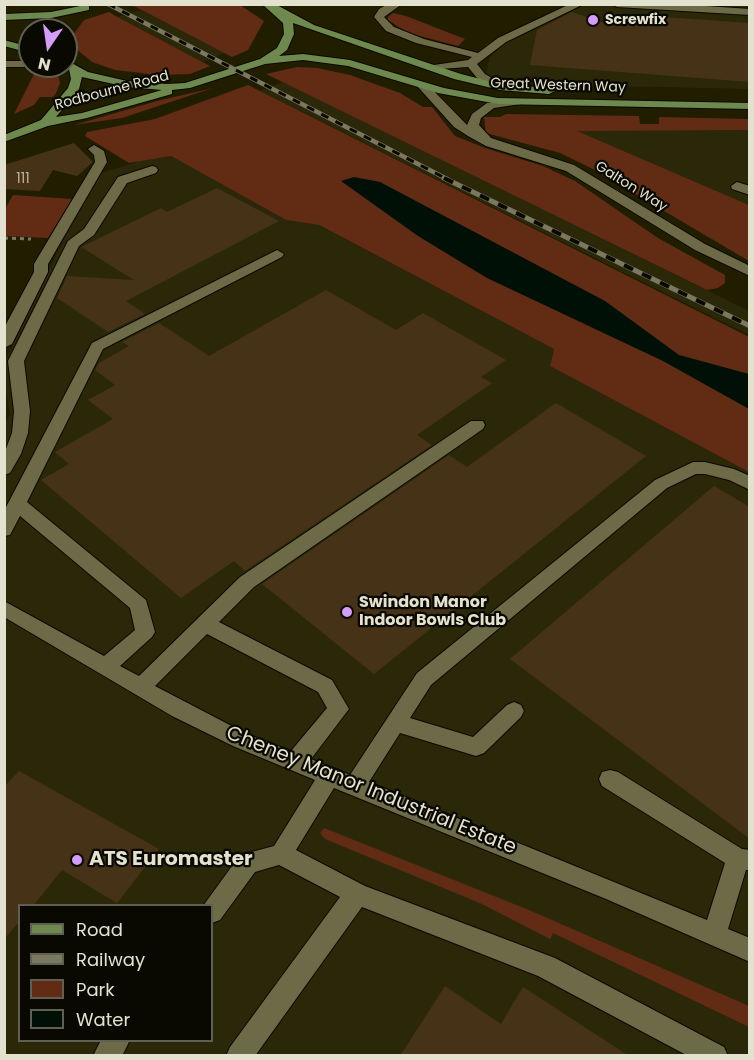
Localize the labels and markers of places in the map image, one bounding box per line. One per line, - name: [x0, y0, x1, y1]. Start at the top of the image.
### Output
- place label: Screwfix: [605, 12, 666, 28]
- marker: Screwfix: [586, 13, 600, 27]
- place label: Swindon Manor Indoor Bowls Club: [359, 593, 506, 631]
- marker: Swindon Manor Indoor Bowls Club: [340, 605, 354, 619]
- place label: ATS Euromaster: [89, 848, 253, 872]
- marker: ATS Euromaster: [70, 853, 84, 867]

